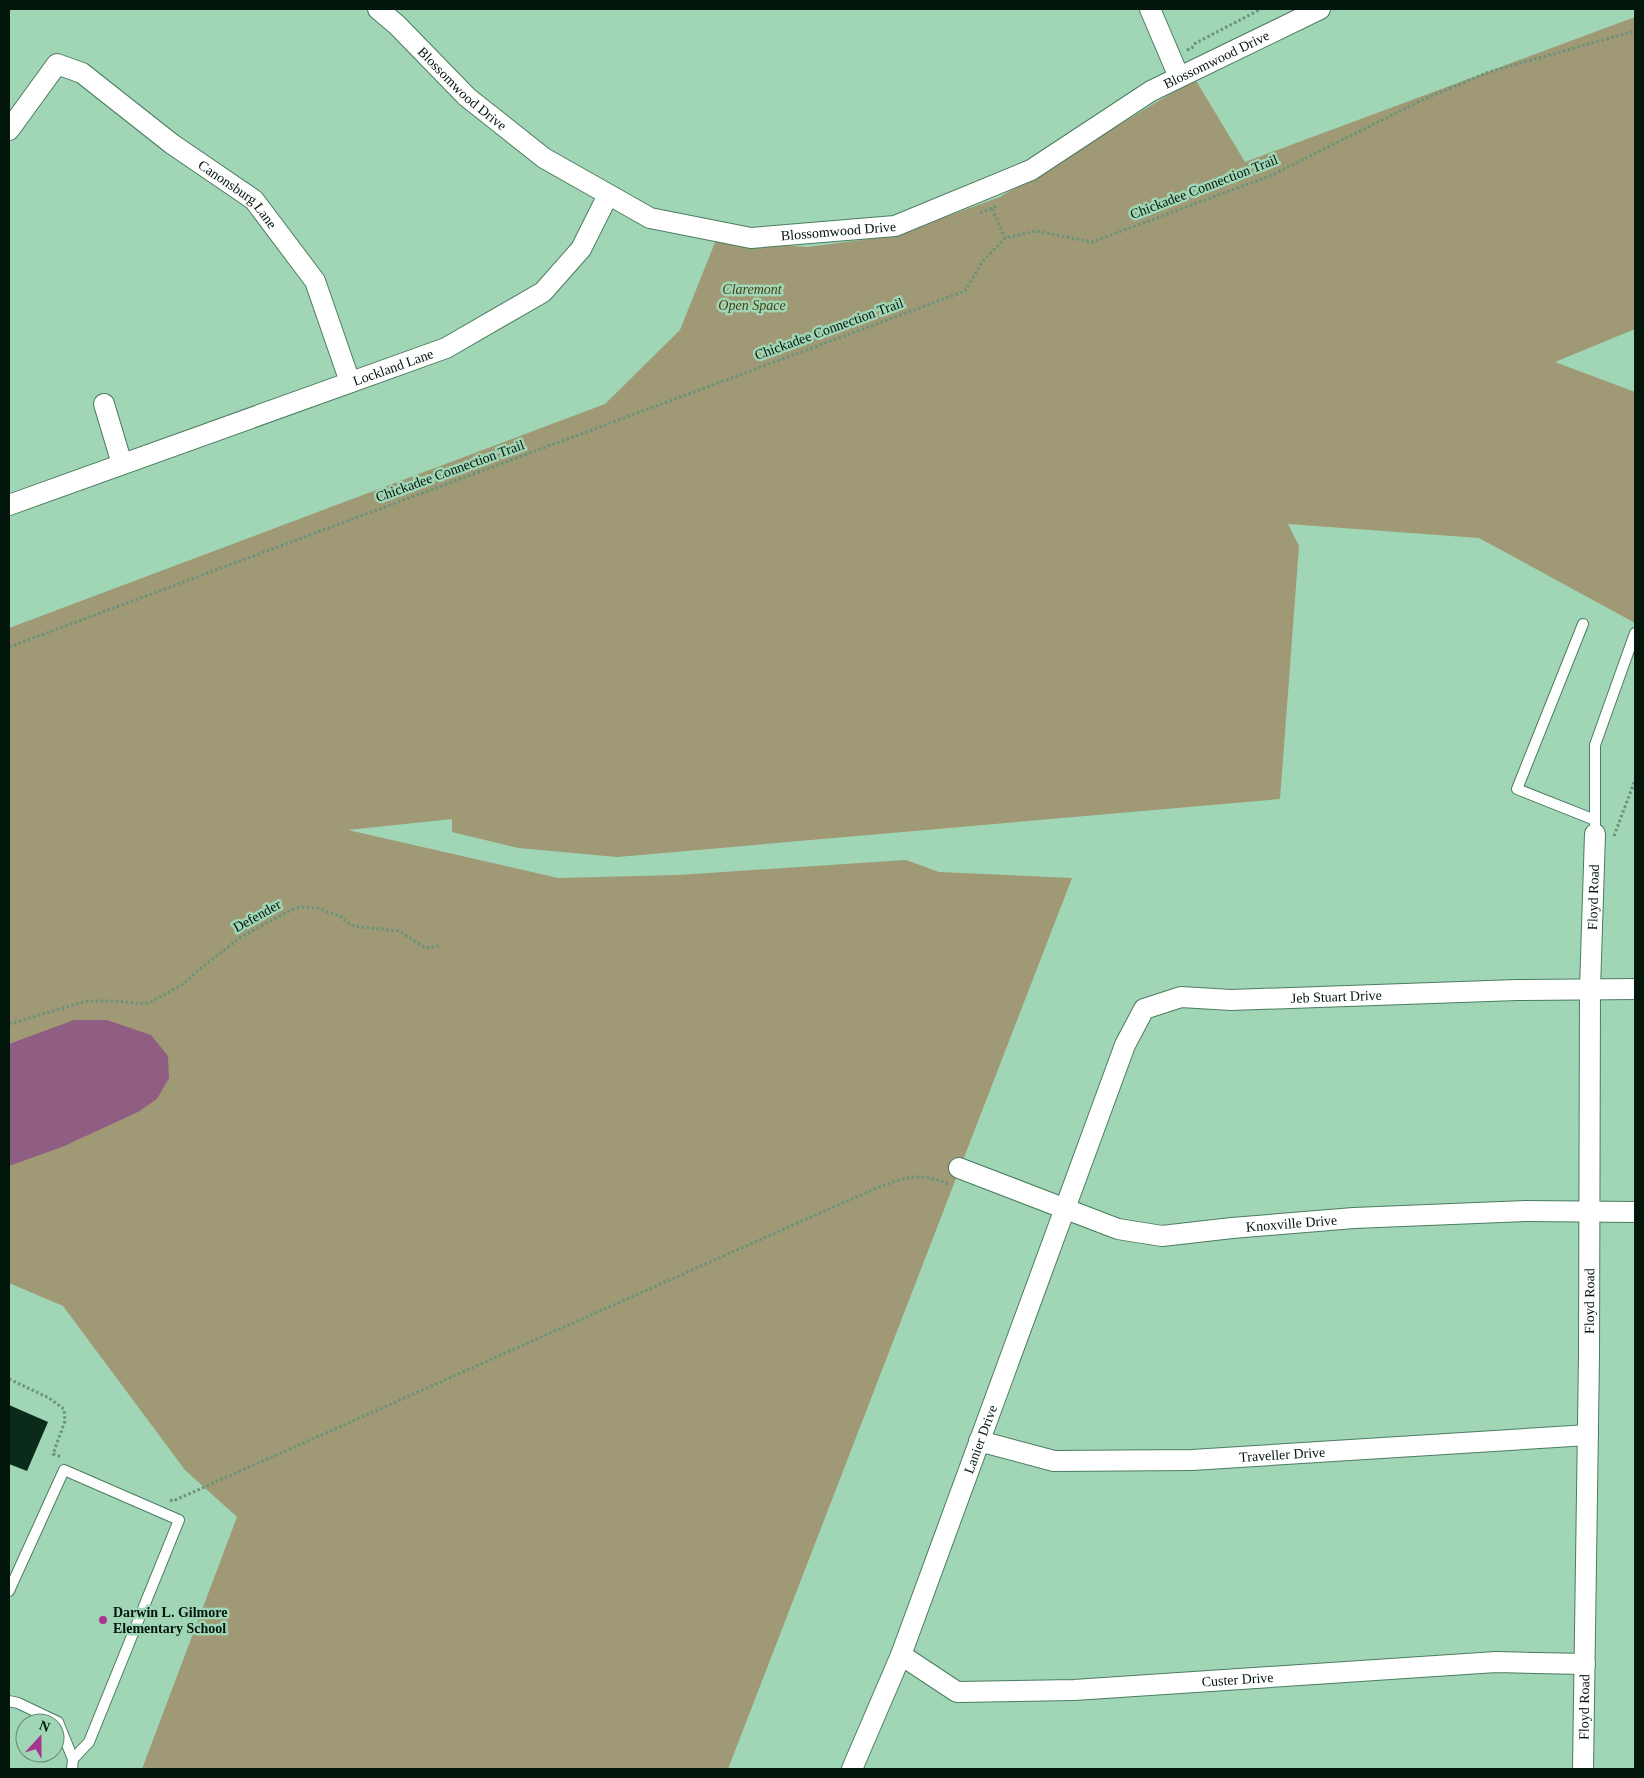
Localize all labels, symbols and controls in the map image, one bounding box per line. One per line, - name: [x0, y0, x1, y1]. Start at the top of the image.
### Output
- street label: Blossomwood Drive: [1161, 27, 1271, 91]
- street label: Blossomwood Drive: [415, 44, 510, 133]
- street label: Chickadee Connection Trail: [1128, 152, 1280, 222]
- street label: Canonsburg Lane: [196, 157, 280, 231]
- street label: Blossomwood Drive: [780, 218, 897, 243]
- park label: Claremont Open Space: [718, 282, 786, 313]
- street label: Chickadee Connection Trail: [753, 295, 905, 363]
- street label: Lockland Lane: [351, 346, 435, 388]
- street label: Chickadee Connection Trail: [374, 437, 526, 505]
- street label: Floyd Road: [1584, 864, 1602, 930]
- street label: Defender: [231, 897, 284, 935]
- street label: Jeb Stuart Drive: [1291, 987, 1382, 1005]
- street label: Knoxville Drive: [1245, 1212, 1338, 1234]
- street label: Floyd Road: [1582, 1268, 1597, 1334]
- street label: Lanier Drive: [961, 1403, 1000, 1476]
- street label: Traveller Drive: [1239, 1444, 1326, 1465]
- place label: Darwin L. Gilmore Elementary School: [113, 1605, 227, 1636]
- marker: Darwin L. Gilmore Elementary School: [97, 1614, 109, 1626]
- street label: Custer Drive: [1201, 1669, 1274, 1689]
- street label: Floyd Road: [1576, 1674, 1592, 1740]
- north arrow: [15, 1713, 65, 1763]
- text: N: [37, 1718, 52, 1735]

